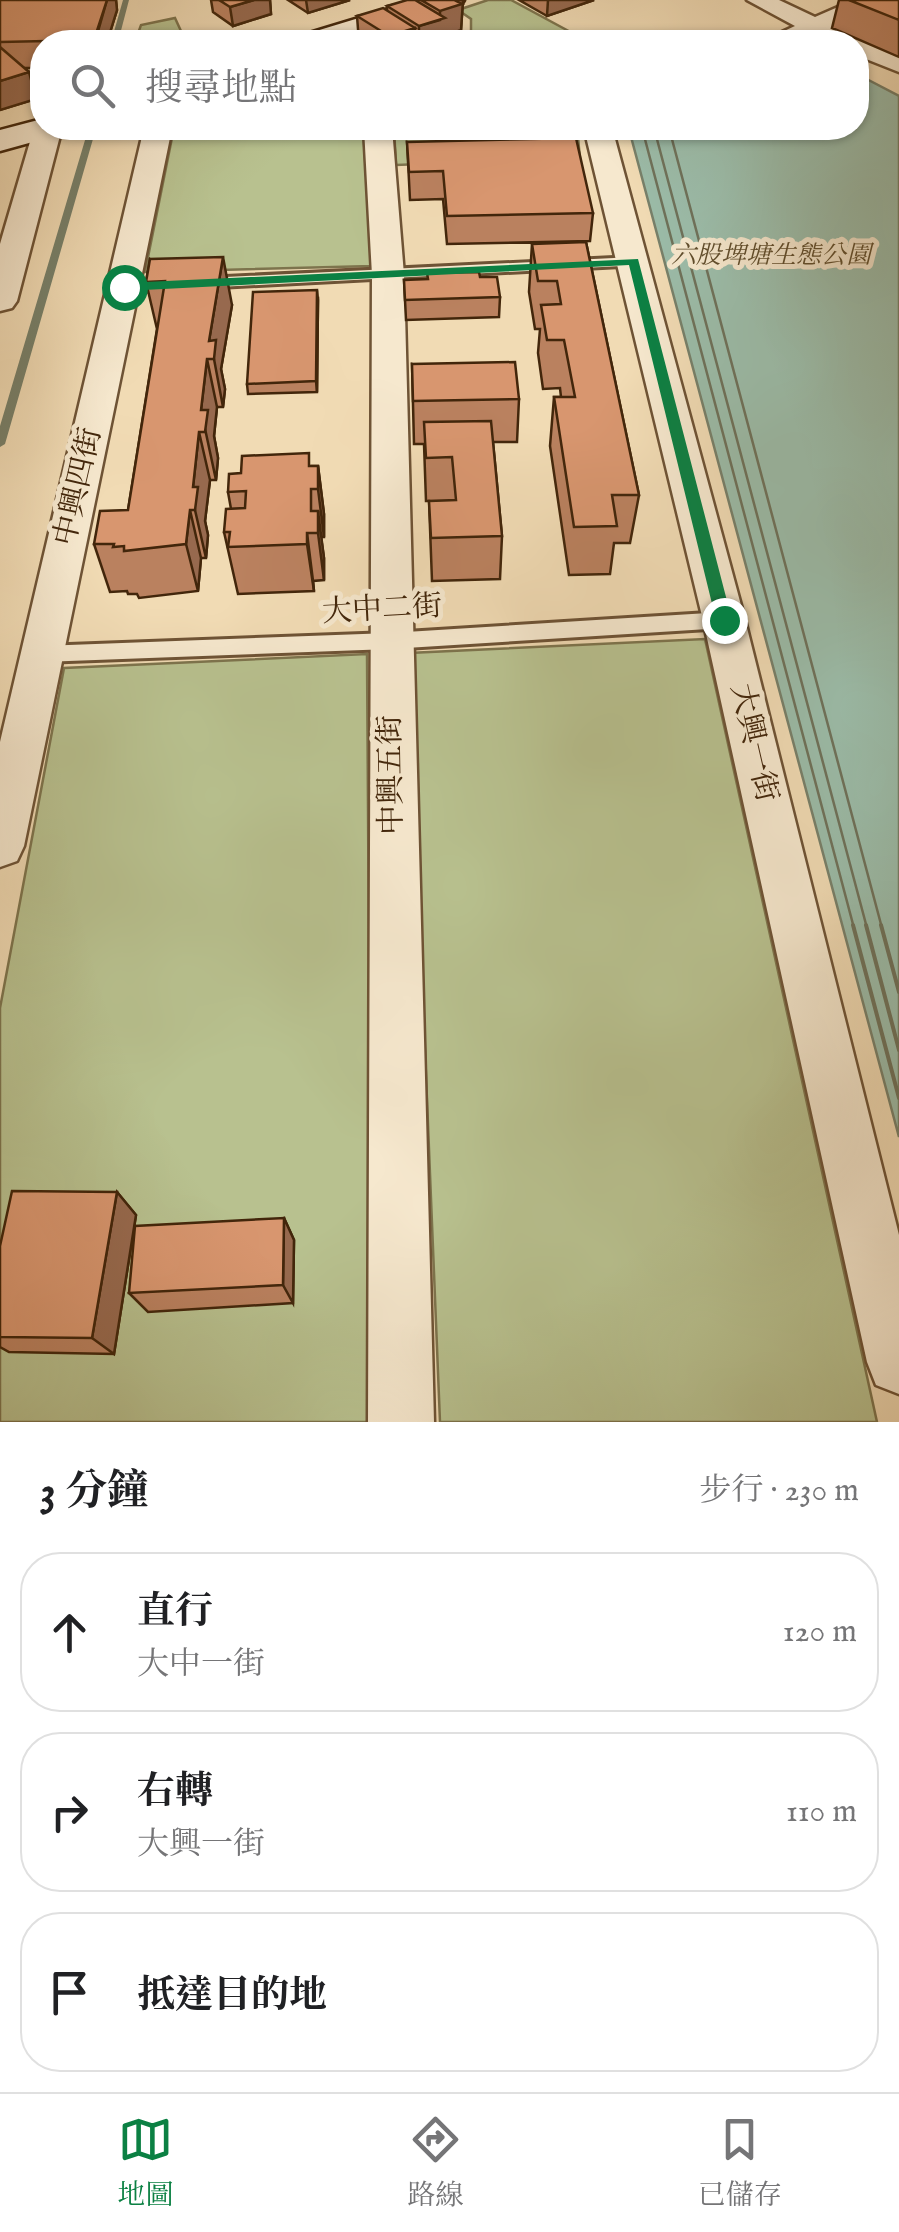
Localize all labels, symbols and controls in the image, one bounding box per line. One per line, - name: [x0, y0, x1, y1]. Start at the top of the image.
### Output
- search box: [30, 30, 869, 140]
- icon: search: [65, 58, 120, 113]
- text: 搜尋地點: [145, 66, 297, 114]
- park label: 六股埤塘生態公園: [671, 240, 875, 272]
- route start: [102, 265, 148, 311]
- street label: 中興四街: [47, 424, 111, 550]
- street label: 大中二街: [321, 588, 443, 632]
- route end: [702, 598, 748, 644]
- street label: 大興一街: [721, 680, 785, 806]
- street label: 中興五街: [372, 715, 412, 835]
- text: 3 分鐘: [40, 1466, 149, 1519]
- text: 步行 · 230 m: [700, 1471, 859, 1512]
- text: 直行: [137, 1589, 213, 1637]
- icon: ahead: [42, 1605, 97, 1660]
- text: 120 m: [783, 1612, 857, 1653]
- text: 大中一街: [137, 1645, 265, 1686]
- text: 右轉: [137, 1769, 213, 1817]
- icon: right: [42, 1785, 97, 1840]
- text: 110 m: [786, 1792, 857, 1833]
- text: 大興一街: [137, 1825, 265, 1866]
- icon: arrive: [42, 1965, 97, 2020]
- text: 抵達目的地: [137, 1973, 327, 2021]
- tab: 地圖: [117, 2112, 173, 2214]
- tab: 路線: [407, 2112, 464, 2214]
- tab: 已儲存: [698, 2112, 782, 2214]

